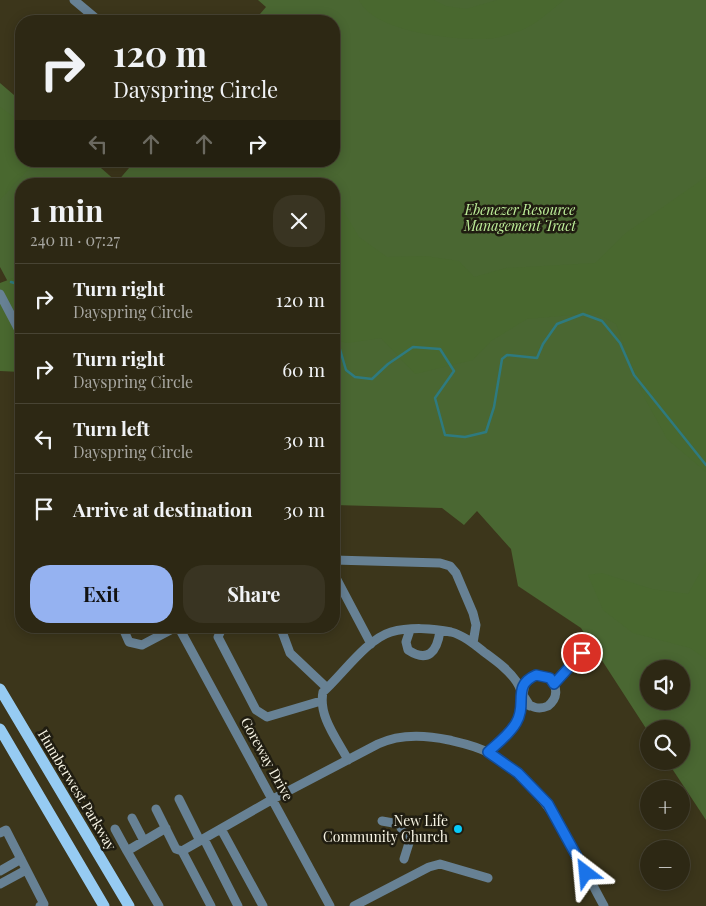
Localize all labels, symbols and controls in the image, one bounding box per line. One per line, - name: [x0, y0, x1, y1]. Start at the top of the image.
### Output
- text: 120 m: [113, 29, 207, 76]
- icon: right: [30, 35, 95, 100]
- text: Dayspring Circle: [113, 74, 278, 104]
- icon: left: [84, 130, 112, 158]
- icon: ahead: [137, 130, 165, 158]
- icon: ahead: [190, 130, 218, 158]
- icon: right: [243, 130, 271, 158]
- text: 1 min: [30, 190, 104, 230]
- button: close: [273, 195, 325, 247]
- park label: Ebenezer Resource Management Tract: [463, 200, 577, 235]
- text: 240 m · 07:27: [30, 229, 120, 250]
- text: Turn right: [73, 275, 165, 301]
- icon: right: [30, 285, 58, 313]
- text: 120 m: [276, 286, 325, 312]
- text: Dayspring Circle: [73, 301, 193, 322]
- text: Turn right: [73, 345, 165, 371]
- icon: right: [30, 355, 58, 383]
- text: 60 m: [282, 356, 325, 382]
- text: Dayspring Circle: [73, 371, 193, 392]
- text: Turn left: [73, 415, 150, 441]
- icon: left: [30, 425, 58, 453]
- text: 30 m: [283, 426, 325, 452]
- text: Dayspring Circle: [73, 441, 193, 462]
- icon: arrive: [30, 495, 58, 523]
- text: Arrive at destination: [73, 496, 253, 522]
- text: 30 m: [283, 496, 325, 522]
- button: Exit: [30, 565, 173, 623]
- button: Share: [183, 565, 325, 623]
- pin: [561, 632, 603, 674]
- icon: arrive: [568, 639, 596, 667]
- map controls: [640, 660, 690, 890]
- button: sound: [640, 660, 690, 710]
- street label: Goreway Drive: [237, 714, 298, 804]
- button: search: [640, 720, 690, 770]
- street label: Humberwest Parkway: [34, 726, 121, 854]
- button: +: [640, 780, 690, 830]
- place label: New Life Community Church: [323, 811, 449, 846]
- marker: New Life Community Church: [452, 823, 464, 835]
- button: −: [640, 840, 690, 890]
- position arrow: [559, 846, 611, 898]

